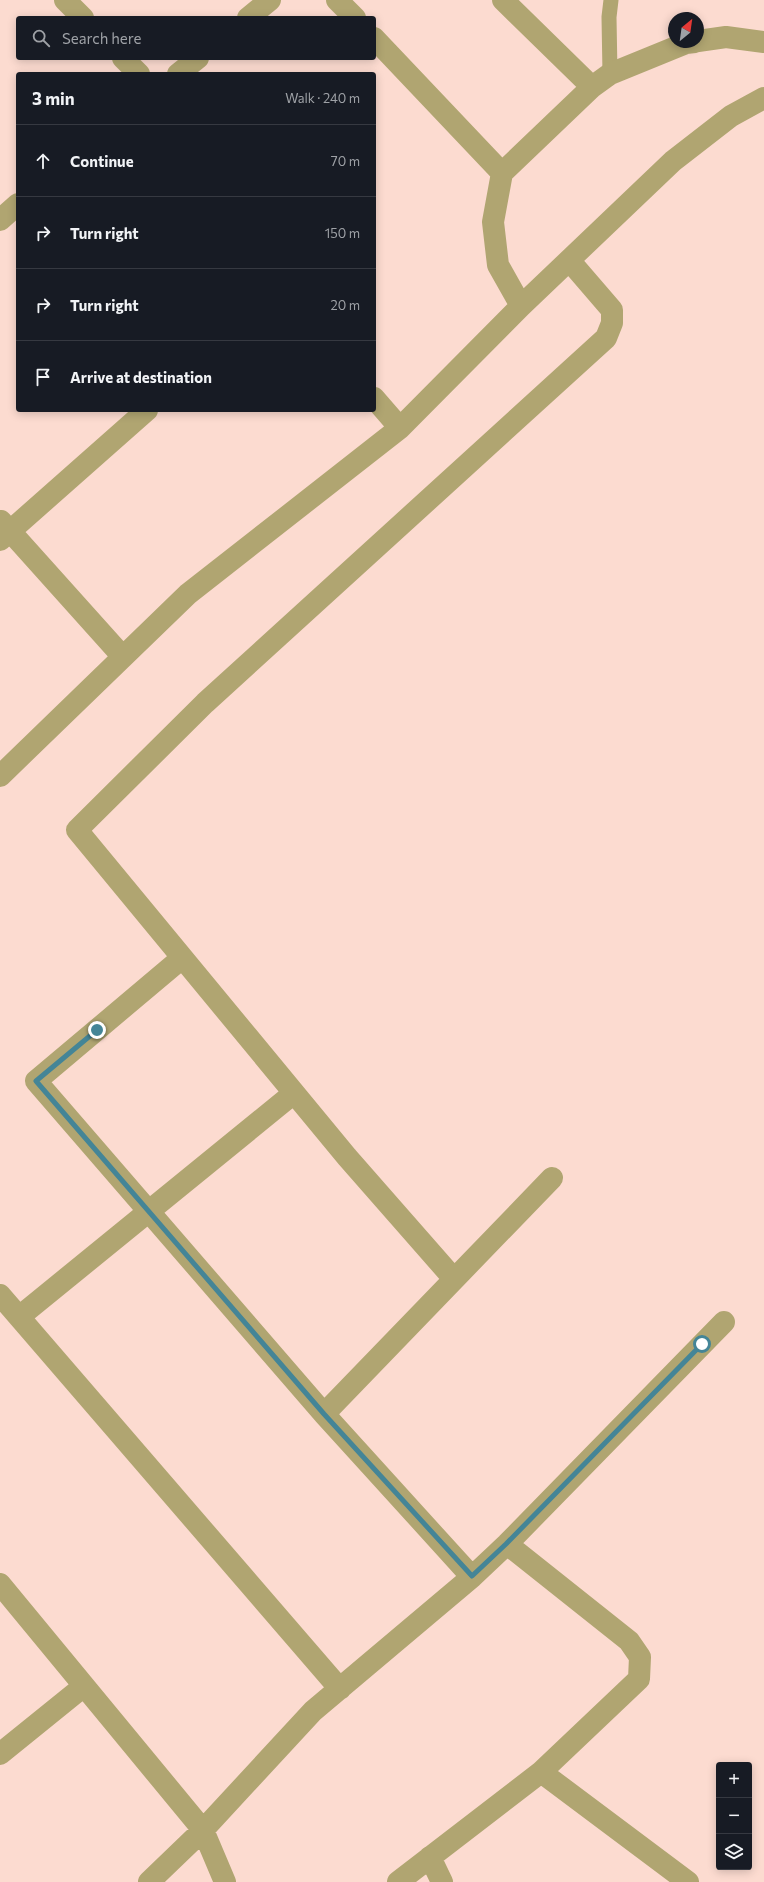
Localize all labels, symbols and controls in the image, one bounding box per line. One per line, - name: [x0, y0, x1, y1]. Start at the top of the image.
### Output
- north arrow: [668, 12, 704, 48]
- search box: [16, 16, 376, 60]
- icon: search: [30, 27, 52, 49]
- text: Search here: [62, 29, 141, 47]
- text: 3 min: [32, 88, 75, 109]
- text: Walk · 240 m: [285, 90, 360, 106]
- icon: ahead: [32, 150, 54, 172]
- text: Continue: [70, 152, 134, 170]
- text: 70 m: [331, 153, 360, 169]
- icon: right: [32, 222, 54, 244]
- text: Turn right: [70, 224, 139, 242]
- text: 150 m: [325, 225, 360, 241]
- icon: right: [32, 294, 54, 316]
- text: Turn right: [70, 296, 139, 314]
- text: 20 m: [331, 297, 360, 313]
- icon: arrive: [32, 366, 54, 388]
- text: Arrive at destination: [70, 368, 212, 386]
- route end: [88, 1021, 106, 1039]
- route start: [693, 1335, 711, 1353]
- map controls: [716, 1762, 752, 1870]
- button: +: [716, 1762, 752, 1798]
- button: −: [716, 1798, 752, 1834]
- button: layers: [716, 1834, 752, 1870]

